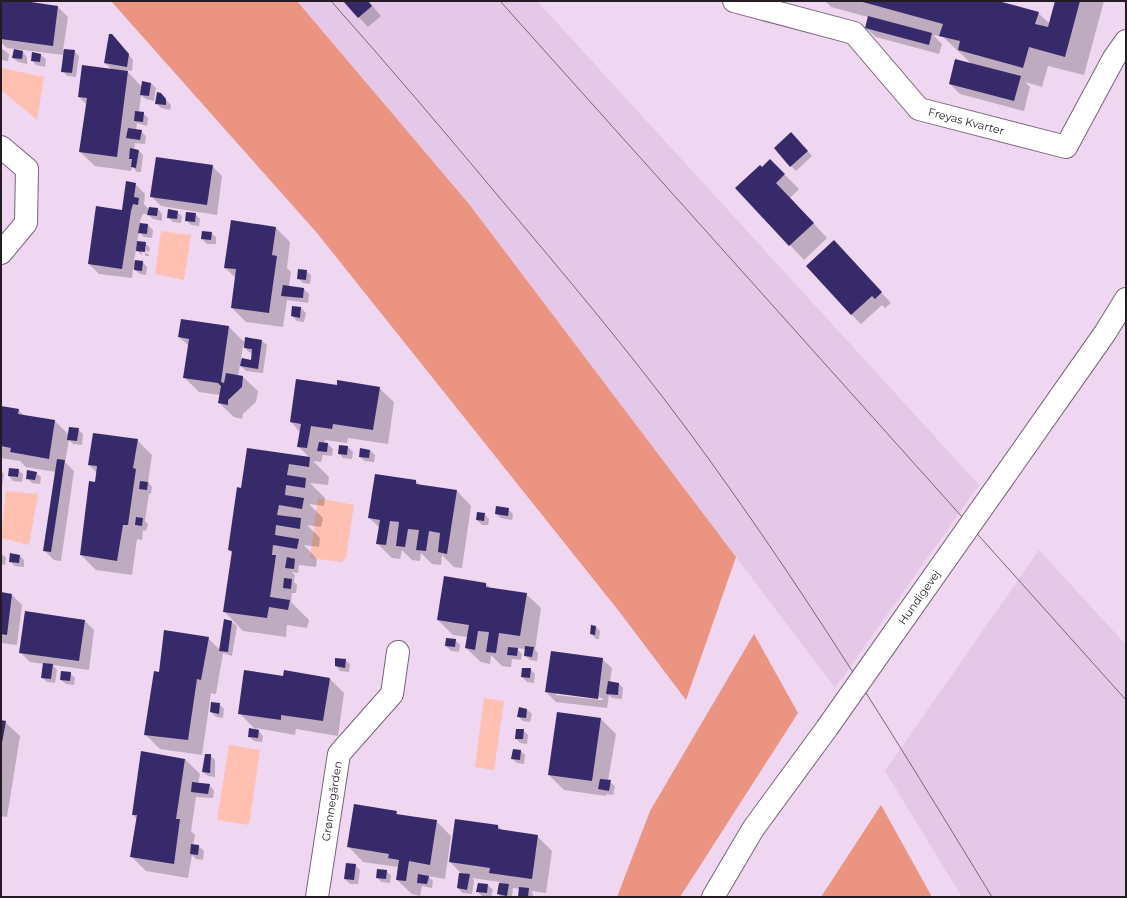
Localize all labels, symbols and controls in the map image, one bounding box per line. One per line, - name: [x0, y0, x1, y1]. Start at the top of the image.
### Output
- street label: Freyas Kvarter: [927, 105, 1006, 138]
- street label: Hundigevej: [895, 567, 943, 627]
- street label: Grønnegården: [319, 760, 345, 842]

